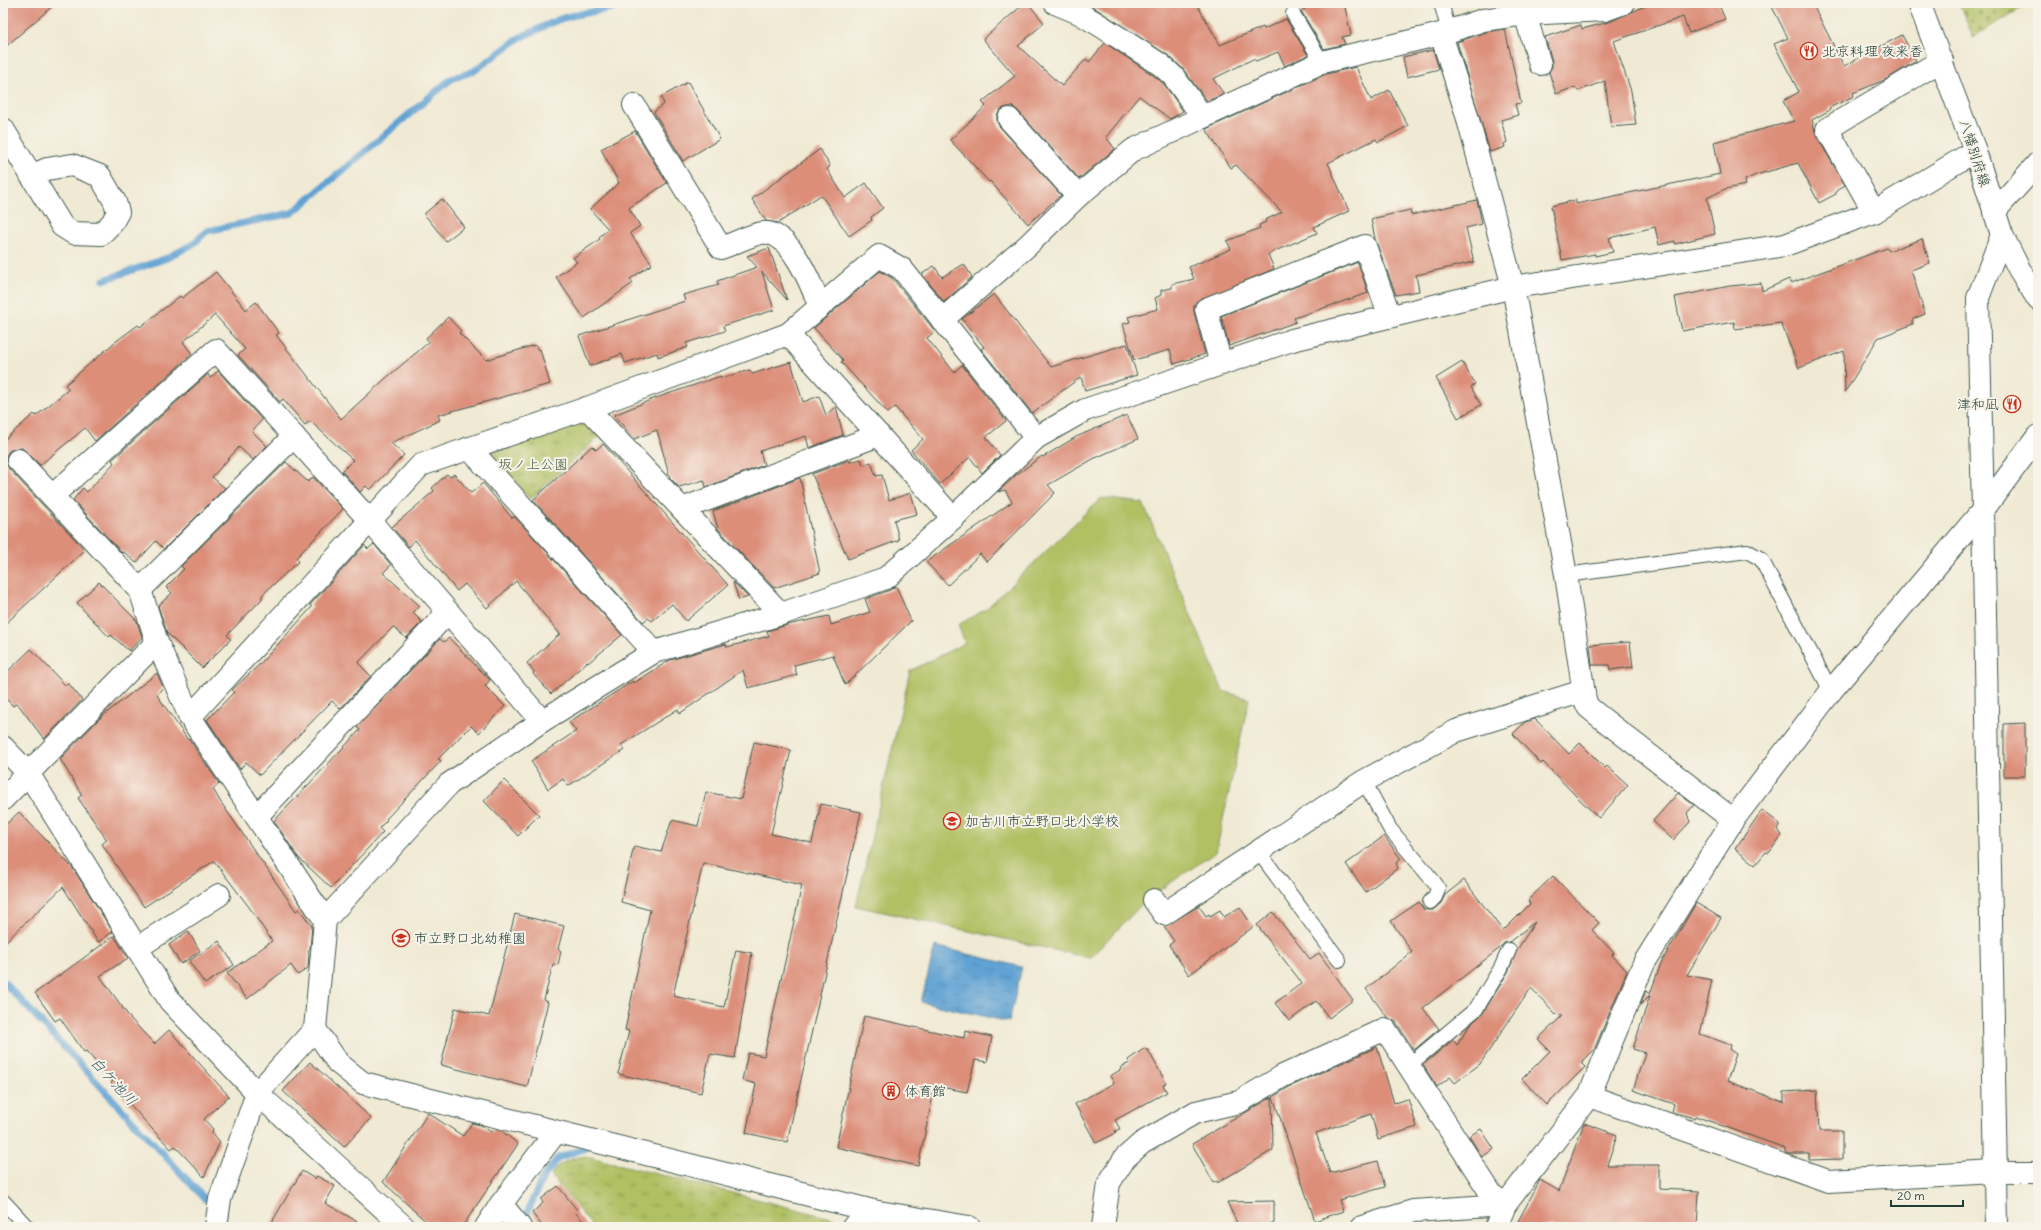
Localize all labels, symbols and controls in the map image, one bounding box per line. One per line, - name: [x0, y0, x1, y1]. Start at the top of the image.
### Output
- restaurant icon: 北京料理 夜来香: [1799, 41, 1819, 61]
- place label: 北京料理 夜来香: [1822, 42, 1923, 60]
- street label: 八幡別府線: [1956, 117, 1994, 189]
- restaurant icon: 津和凪: [2002, 394, 2022, 414]
- place label: 津和凪: [1957, 395, 1999, 413]
- park label: 坂ノ上公園: [498, 455, 568, 473]
- school or university icon: 加古川市立野口北小学校: [942, 811, 962, 831]
- place label: 加古川市立野口北小学校: [965, 812, 1119, 830]
- school or university icon: 市立野口北幼稚園: [391, 928, 411, 948]
- place label: 市立野口北幼稚園: [414, 929, 526, 947]
- water label: 白ケ池川: [87, 1053, 141, 1109]
- building icon: 体育館: [881, 1081, 901, 1101]
- place label: 体育館: [904, 1082, 946, 1100]
- scale bar: [1891, 1182, 1963, 1208]
- text: 20 m: [1897, 1188, 1925, 1203]

